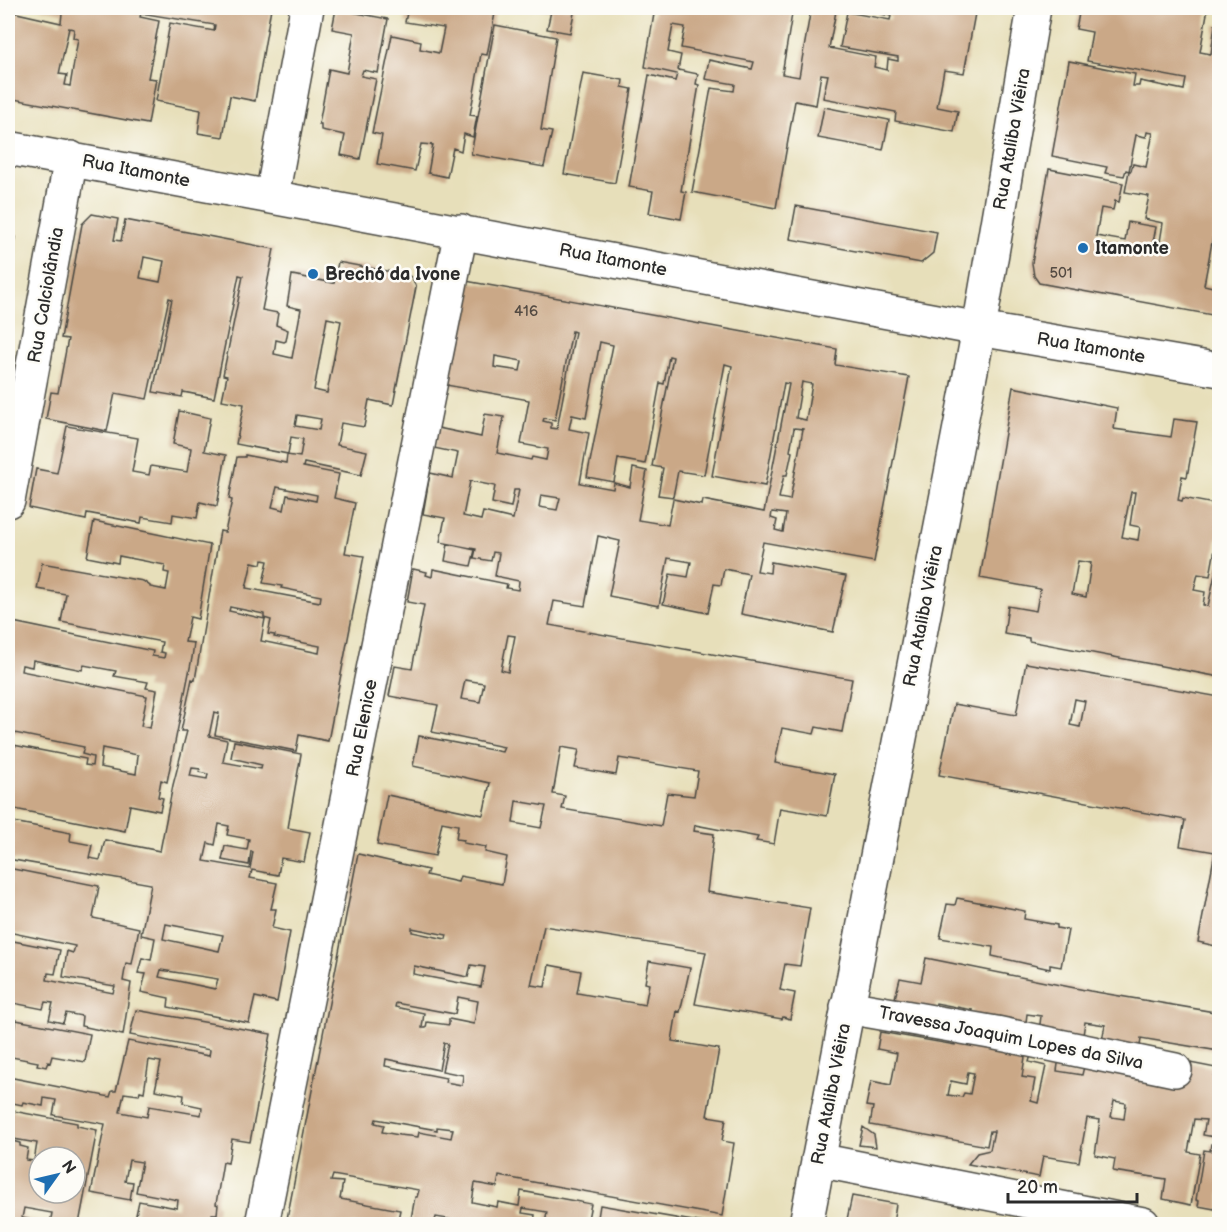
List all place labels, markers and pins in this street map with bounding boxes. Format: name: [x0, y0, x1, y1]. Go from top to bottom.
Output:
place label: Itamonte: [1095, 238, 1169, 259]
marker: Itamonte: [1076, 241, 1090, 255]
place label: Brechó da Ivone: [325, 264, 460, 285]
marker: Brechó da Ivone: [306, 267, 320, 281]

